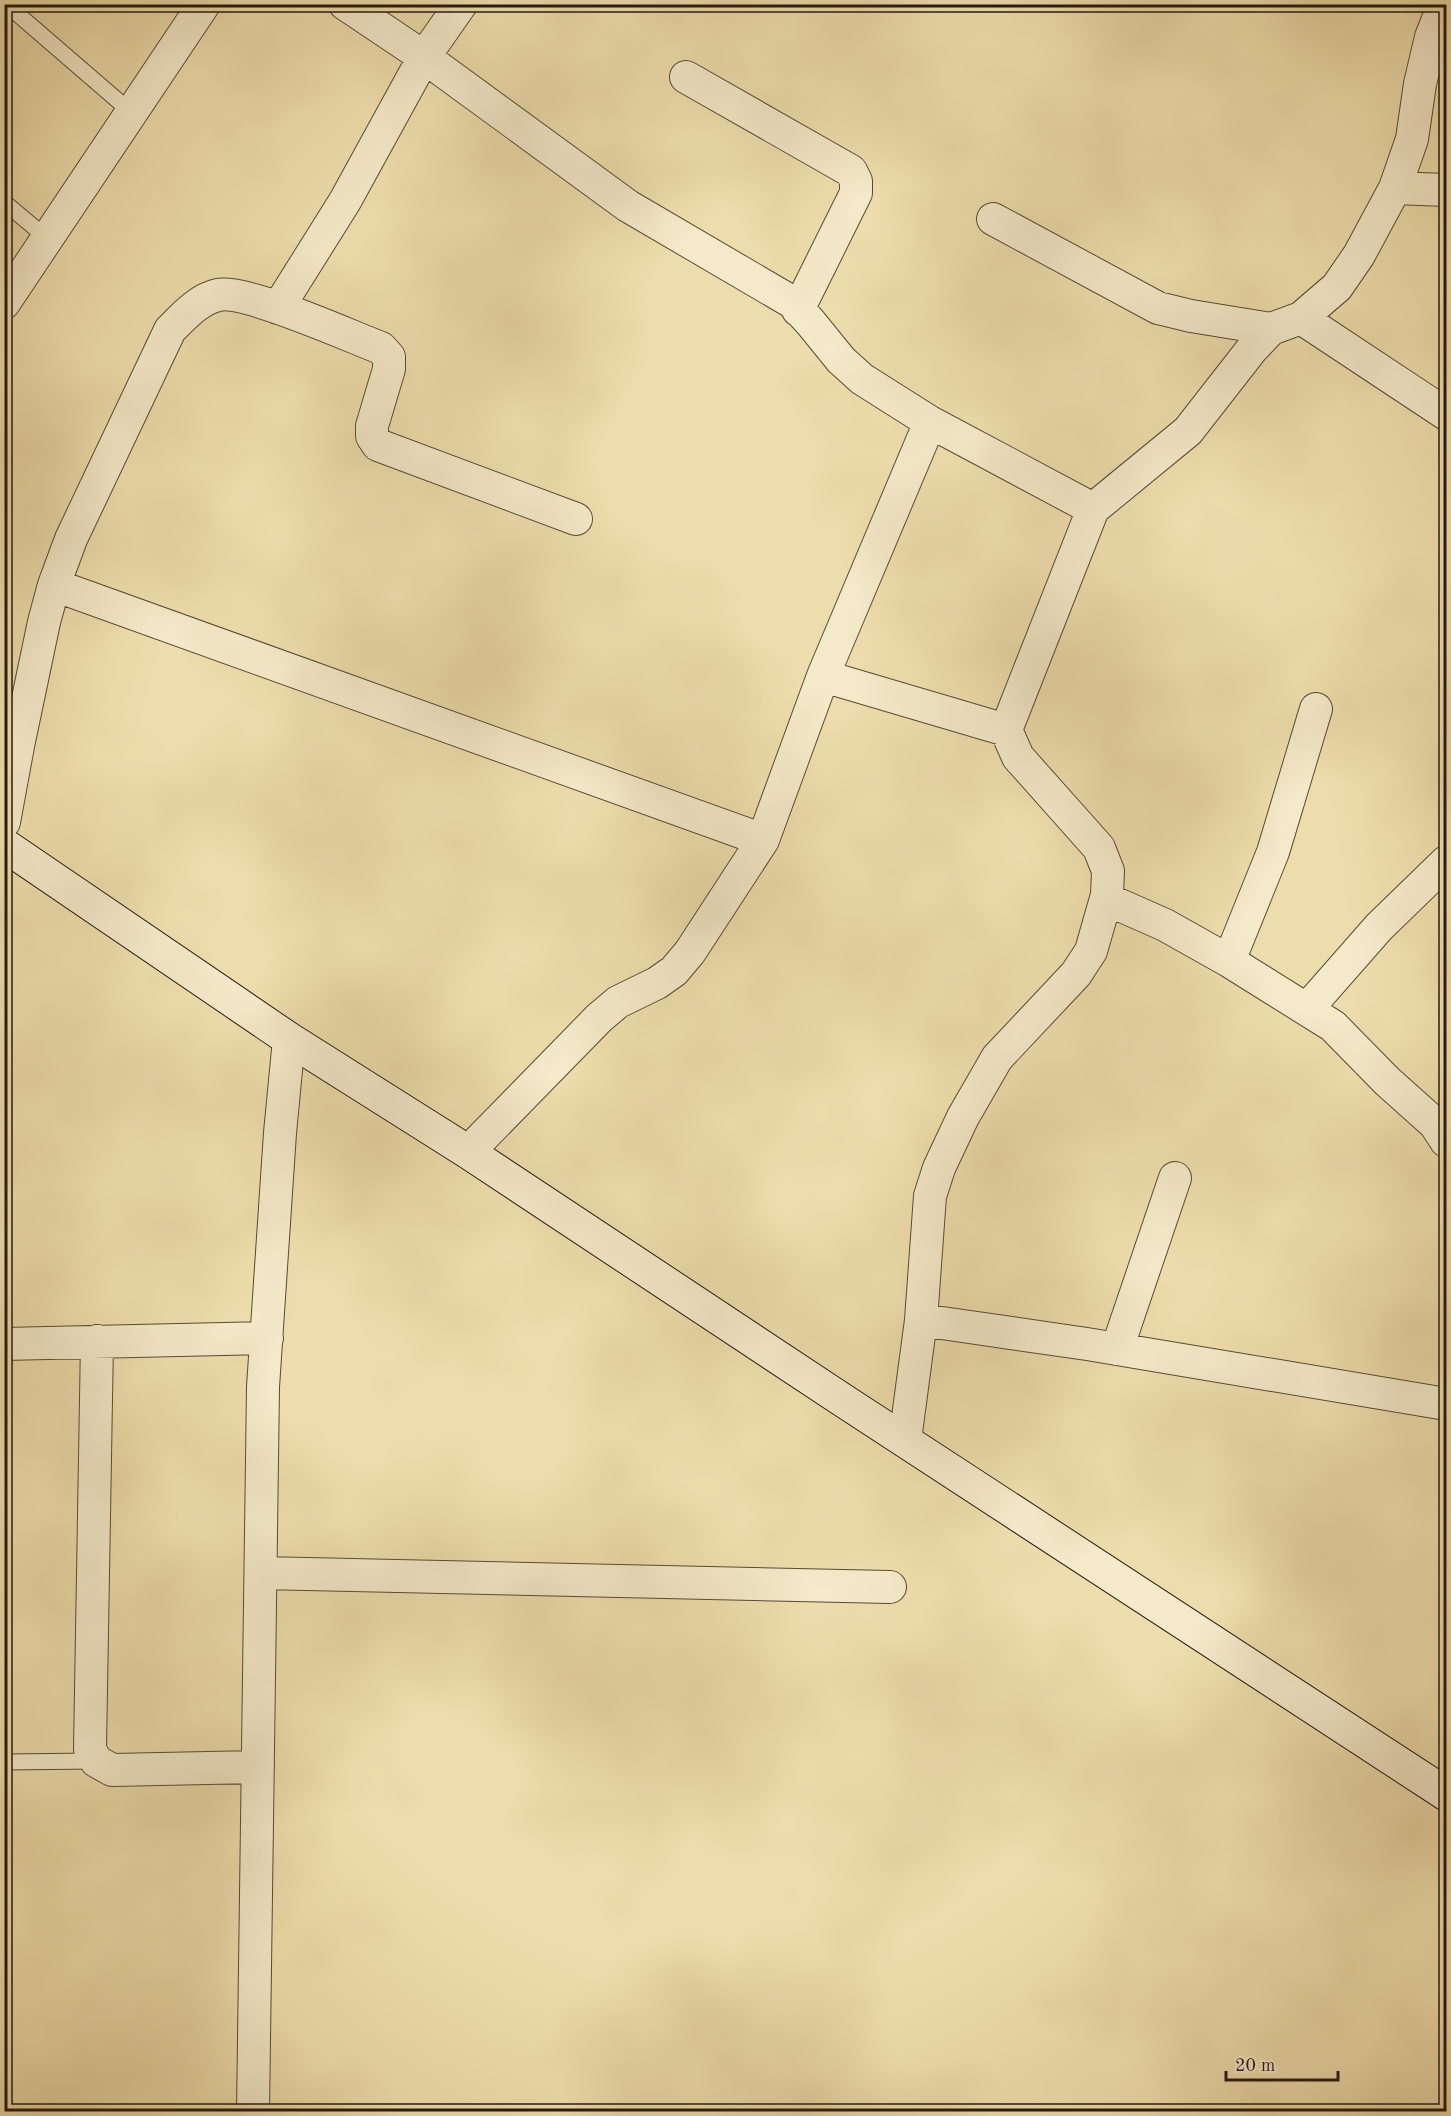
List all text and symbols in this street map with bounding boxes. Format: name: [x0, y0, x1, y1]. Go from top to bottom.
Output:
scale bar: [1226, 2044, 1338, 2082]
text: 20 m: [1235, 2057, 1275, 2075]

